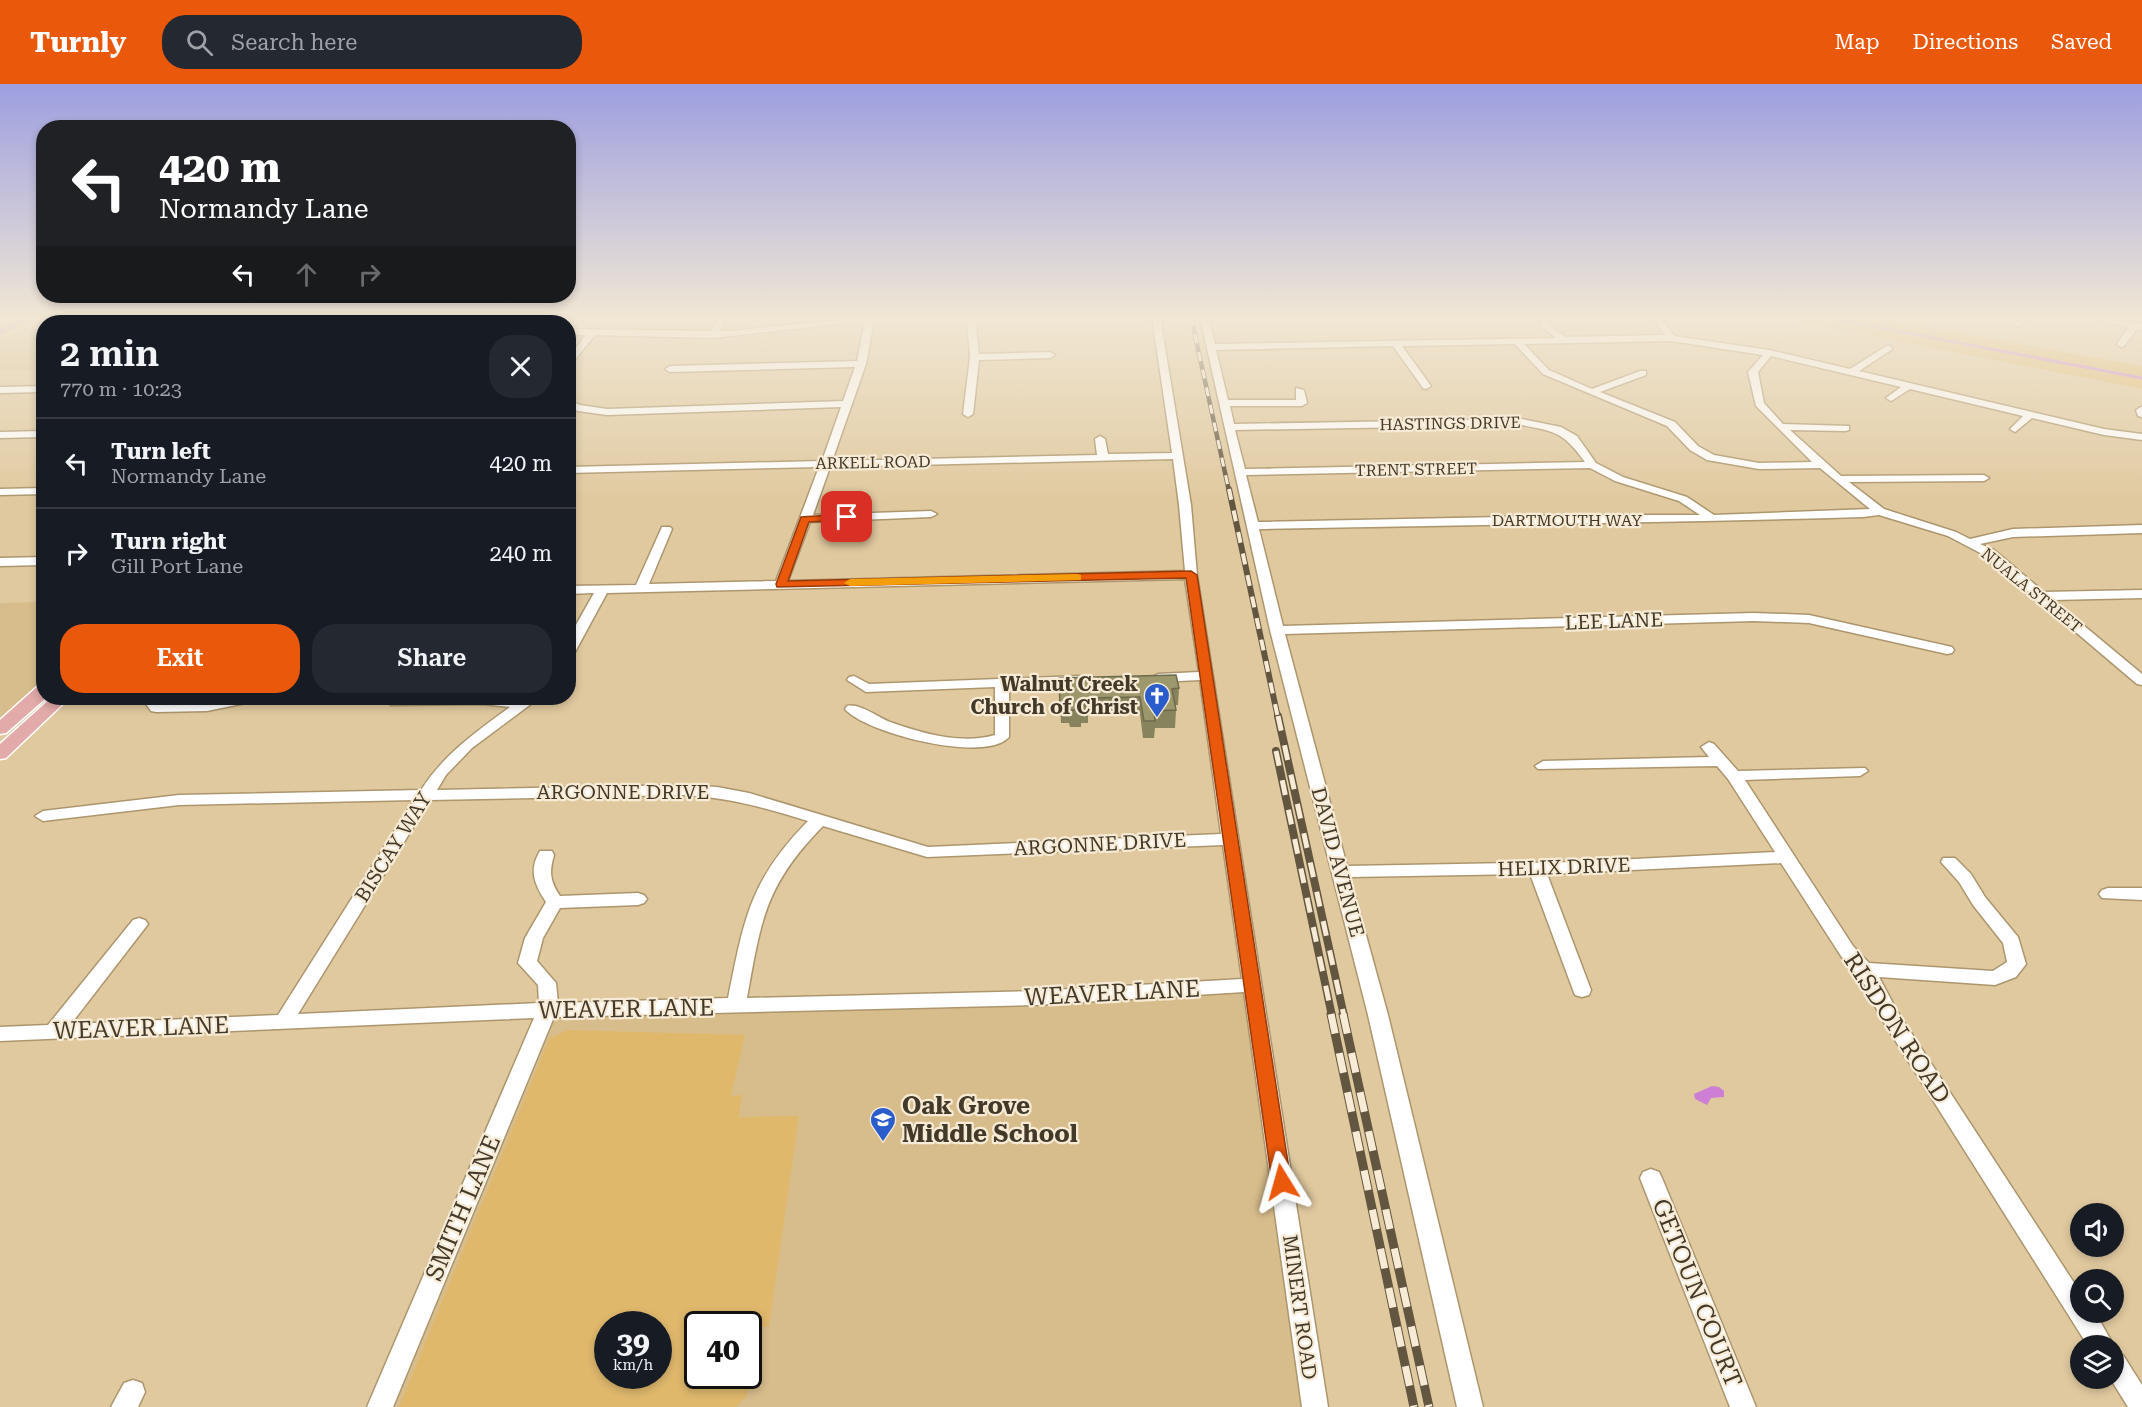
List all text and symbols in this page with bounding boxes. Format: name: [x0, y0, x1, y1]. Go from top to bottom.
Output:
search box: [162, 15, 582, 69]
text: Turnly: [30, 26, 126, 59]
icon: search: [183, 26, 216, 59]
text: Search here: [231, 30, 357, 55]
text: Map: [1835, 30, 1879, 54]
text: Directions: [1912, 30, 2018, 54]
text: Saved: [2051, 30, 2112, 54]
text: 420 m: [159, 143, 281, 192]
icon: left: [60, 144, 138, 222]
text: Normandy Lane: [159, 193, 369, 225]
icon: left: [227, 258, 260, 291]
icon: ahead: [290, 258, 323, 291]
icon: right: [353, 258, 386, 291]
text: 2 min: [60, 333, 159, 375]
button: close: [489, 335, 552, 398]
text: 770 m · 10:23: [60, 377, 182, 401]
street label: HASTINGS DRIVE: [1379, 413, 1521, 434]
text: Turn left: [111, 439, 211, 464]
icon: left: [60, 447, 93, 480]
text: 420 m: [489, 451, 552, 476]
street label: ARKELL ROAD: [815, 452, 931, 473]
street label: TRENT STREET: [1355, 459, 1478, 480]
text: Normandy Lane: [111, 464, 266, 488]
pin: [821, 491, 872, 542]
icon: arrive: [830, 500, 863, 533]
street label: DARTMOUTH WAY: [1492, 511, 1642, 530]
text: Turn right: [111, 529, 226, 554]
icon: right: [60, 537, 93, 570]
text: 240 m: [489, 541, 552, 566]
street label: NUALA STREET: [1977, 544, 2086, 637]
text: Gill Port Lane: [111, 554, 243, 578]
street label: LEE LANE: [1564, 607, 1664, 635]
button: Exit: [60, 624, 300, 693]
button: Share: [312, 624, 552, 693]
place label: Walnut Creek Church of Christ: [970, 672, 1138, 719]
church icon: Walnut Creek Church of Christ: [1142, 681, 1172, 719]
street label: ARGONNE DRIVE: [537, 780, 709, 804]
street label: DAVID AVENUE: [1306, 784, 1370, 940]
street label: BISCAY WAY: [350, 787, 437, 906]
street label: ARGONNE DRIVE: [1013, 827, 1187, 861]
street label: HELIX DRIVE: [1497, 853, 1631, 881]
street label: RISDON ROAD: [1838, 947, 1956, 1109]
street label: WEAVER LANE: [1023, 974, 1201, 1012]
street label: WEAVER LANE: [538, 993, 714, 1025]
street label: WEAVER LANE: [52, 1011, 230, 1045]
place label: Oak Grove Middle School: [902, 1092, 1078, 1148]
school or university icon: Oak Grove Middle School: [868, 1105, 898, 1143]
street label: SMITH LANE: [420, 1131, 506, 1285]
position arrow: [1250, 1150, 1314, 1214]
street label: GETOUN COURT: [1646, 1195, 1748, 1391]
map controls: [2070, 1203, 2124, 1389]
button: sound: [2070, 1203, 2124, 1257]
street label: MINERT ROAD: [1278, 1233, 1322, 1381]
button: search: [2070, 1269, 2124, 1323]
speed limit sign: 40: [684, 1311, 762, 1389]
text: 39: [616, 1325, 650, 1360]
button: layers: [2070, 1335, 2124, 1389]
text: km/h: [613, 1356, 653, 1374]

